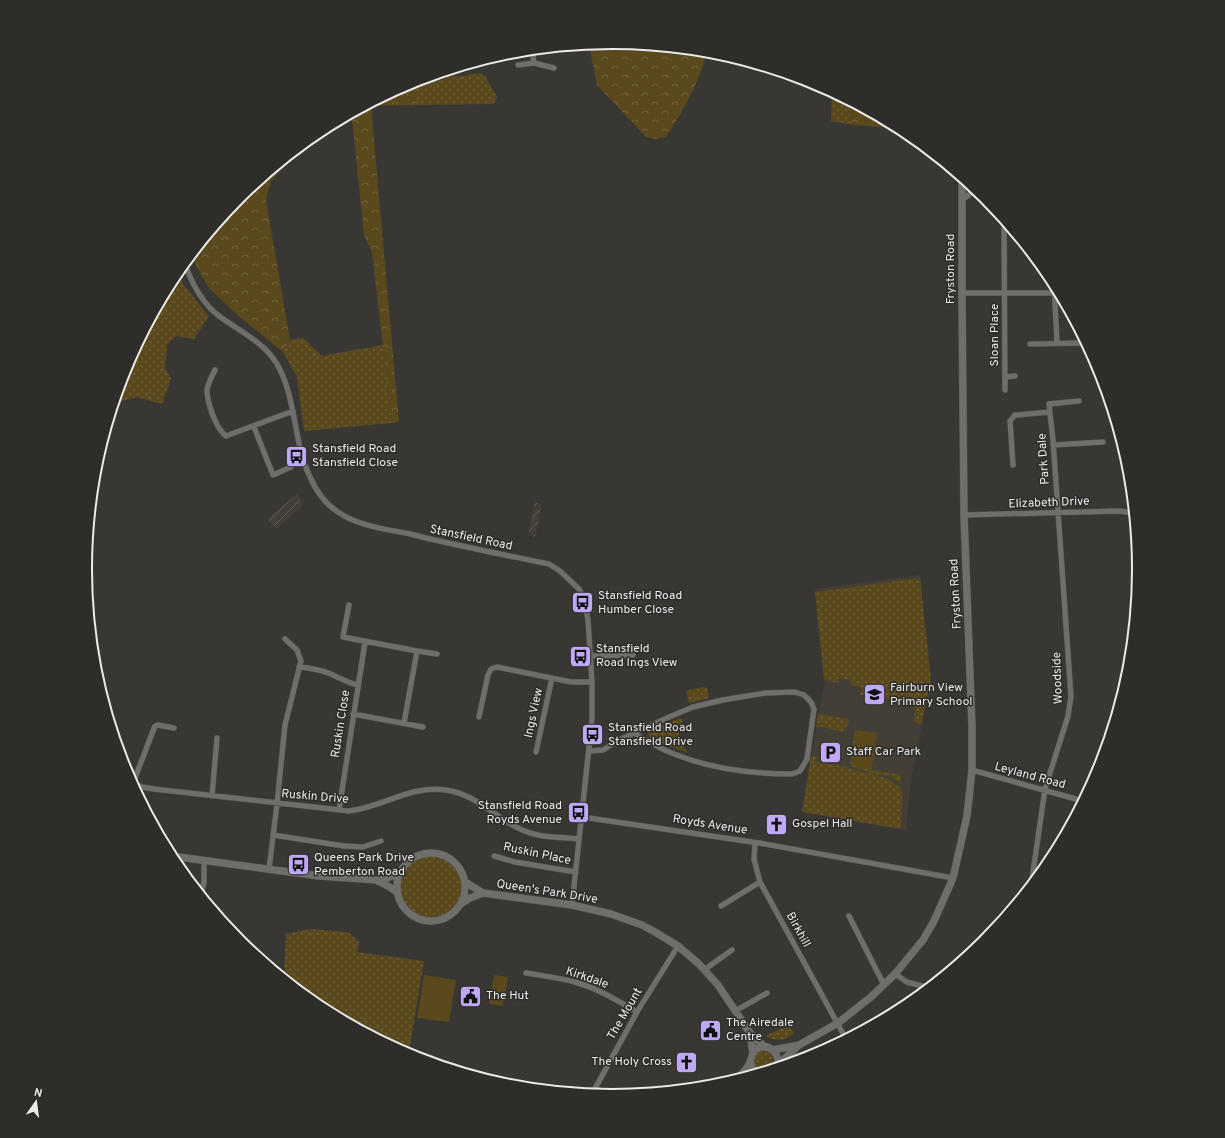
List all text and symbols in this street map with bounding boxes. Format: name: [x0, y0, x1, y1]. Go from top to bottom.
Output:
street label: Fryston Road: [943, 234, 959, 304]
street label: Sloan Place: [987, 304, 1003, 367]
street label: Park Dale: [1034, 433, 1054, 485]
place label: Stansfield Road Stansfield Close: [312, 441, 398, 471]
bus stop icon: Stansfield Road Stansfield Close: [283, 443, 309, 469]
street label: Elizabeth Drive: [1008, 494, 1090, 512]
street label: Stansfield Road: [428, 521, 514, 555]
street label: Fryston Road: [946, 558, 966, 630]
place label: Stansfield Road Humber Close: [598, 588, 682, 618]
bus stop icon: Stansfield Road Humber Close: [570, 590, 596, 616]
place label: Stansfield Road Ings View: [596, 641, 678, 671]
bus stop icon: Stansfield Road Ings View: [568, 643, 594, 669]
street label: Woodside: [1049, 652, 1067, 704]
place label: Fairburn View Primary School: [890, 680, 973, 710]
school or university icon: Fairburn View Primary School: [862, 682, 888, 708]
street label: Ings View: [521, 686, 547, 740]
street label: Ruskin Close: [328, 689, 354, 759]
place label: Stansfield Road Stansfield Drive: [608, 720, 693, 750]
bus stop icon: Stansfield Road Stansfield Drive: [580, 722, 606, 748]
parking icon: Staff Car Park: [817, 739, 843, 765]
place label: Staff Car Park: [846, 744, 921, 760]
street label: Leyland Road: [993, 759, 1067, 793]
street label: Ruskin Drive: [281, 786, 349, 808]
place label: Stansfield Road Royds Avenue: [478, 798, 562, 828]
bus stop icon: Stansfield Road Royds Avenue: [565, 800, 591, 826]
street label: Royds Avenue: [671, 811, 749, 839]
church icon: Gospel Hall: [764, 811, 790, 837]
place label: Gospel Hall: [792, 816, 853, 832]
street label: Ruskin Place: [502, 839, 572, 869]
place label: Queens Park Drive Pemberton Road: [314, 850, 414, 880]
bus stop icon: Queens Park Drive Pemberton Road: [285, 852, 311, 878]
street label: Queen's Park Drive: [495, 876, 599, 908]
street label: Birkhill: [782, 910, 814, 950]
street label: Kirkdale: [563, 963, 611, 993]
public building icon: The Hut: [458, 983, 484, 1009]
street label: The Mount: [604, 985, 646, 1043]
place label: The Hut: [486, 988, 529, 1004]
place label: The Airedale Centre: [726, 1015, 794, 1045]
public building icon: The Airedale Centre: [697, 1017, 723, 1043]
church icon: The Holy Cross: [674, 1049, 700, 1075]
place label: The Holy Cross: [591, 1054, 672, 1070]
north arrow: [16, 1082, 56, 1122]
text: N: [33, 1086, 44, 1101]

